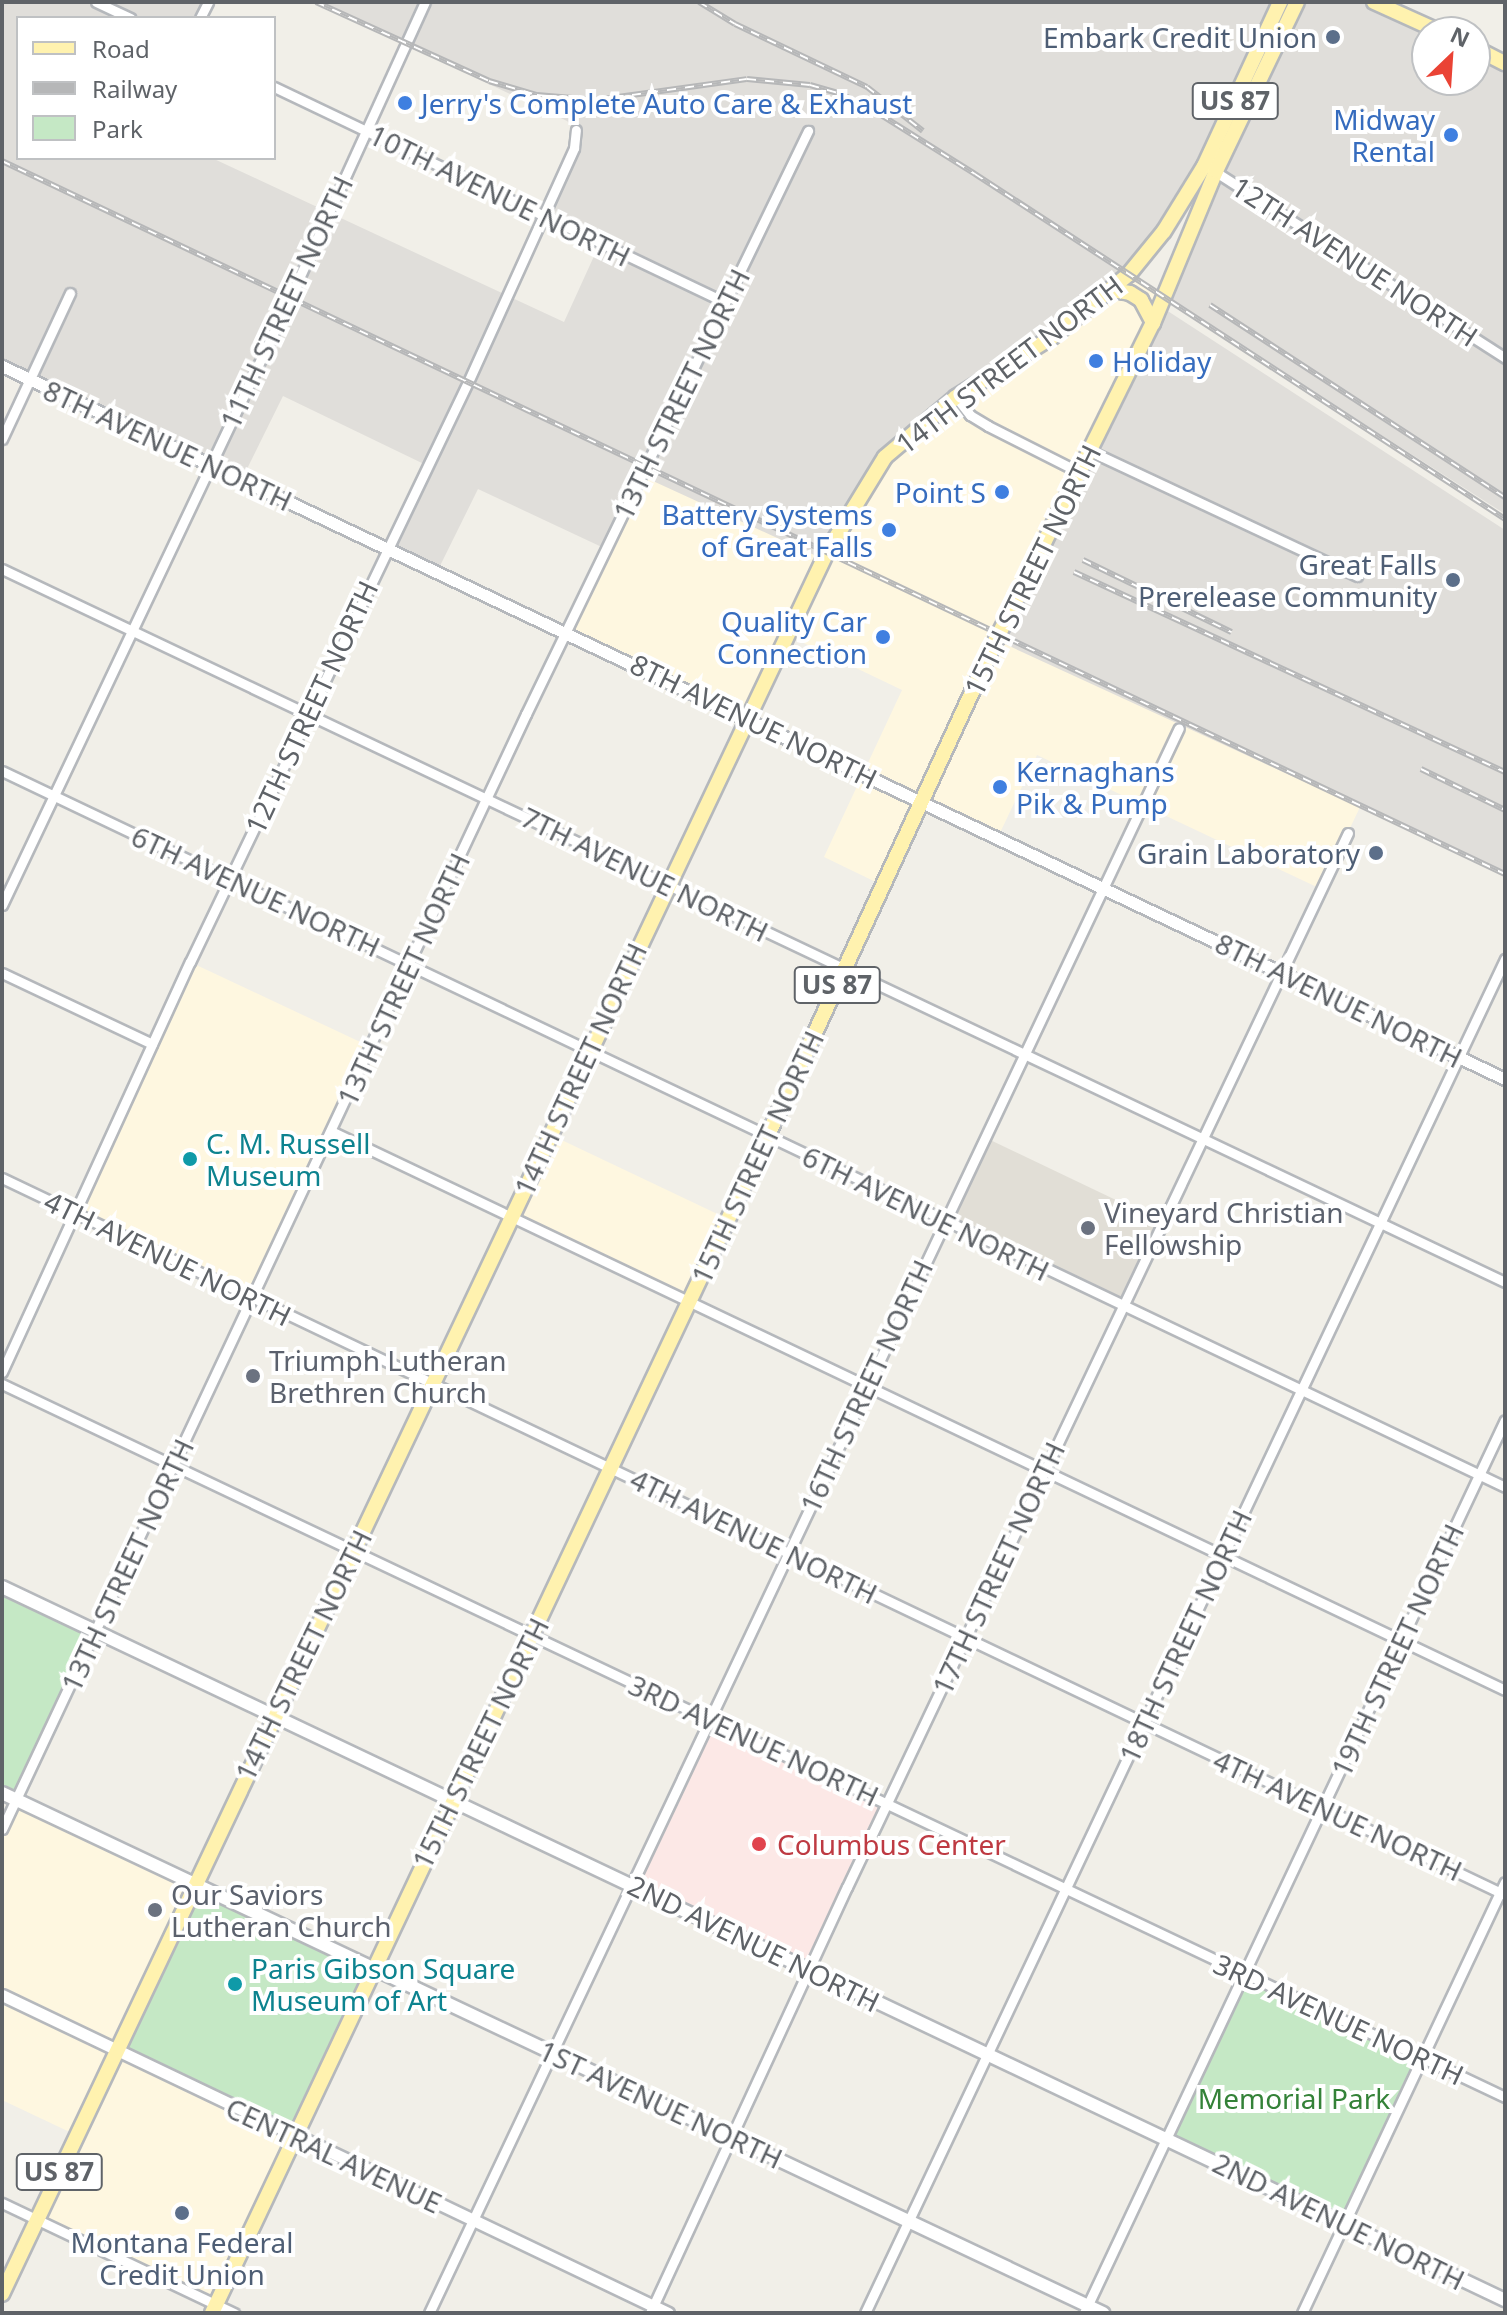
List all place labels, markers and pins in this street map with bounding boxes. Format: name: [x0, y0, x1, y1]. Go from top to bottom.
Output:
place label: Embark Credit Union: [1043, 20, 1317, 54]
marker: Embark Credit Union: [1324, 28, 1342, 46]
place label: Jerry's Complete Auto Care & Exhaust: [421, 86, 912, 120]
marker: Jerry's Complete Auto Care & Exhaust: [396, 94, 414, 112]
place label: Midway Rental: [1333, 102, 1435, 168]
marker: Midway Rental: [1442, 126, 1460, 144]
place label: Holiday: [1112, 344, 1211, 378]
marker: Holiday: [1087, 352, 1105, 370]
place label: Point S: [895, 475, 986, 509]
marker: Point S: [993, 483, 1011, 501]
place label: Battery Systems of Great Falls: [661, 497, 873, 563]
marker: Battery Systems of Great Falls: [880, 521, 898, 539]
place label: Great Falls Prerelease Community: [1138, 547, 1437, 613]
marker: Great Falls Prerelease Community: [1444, 571, 1462, 589]
place label: Quality Car Connection: [717, 604, 867, 670]
marker: Quality Car Connection: [874, 628, 892, 646]
place label: Kernaghans Pik & Pump: [1016, 754, 1175, 820]
marker: Kernaghans Pik & Pump: [991, 778, 1009, 796]
place label: Grain Laboratory: [1137, 836, 1360, 870]
marker: Grain Laboratory: [1367, 844, 1385, 862]
place label: C. M. Russell Museum: [206, 1126, 370, 1192]
marker: C. M. Russell Museum: [181, 1150, 199, 1168]
place label: Vineyard Christian Fellowship: [1104, 1195, 1344, 1261]
marker: Vineyard Christian Fellowship: [1079, 1219, 1097, 1237]
place label: Triumph Lutheran Brethren Church: [269, 1343, 506, 1409]
marker: Triumph Lutheran Brethren Church: [244, 1367, 262, 1385]
place label: Columbus Center: [777, 1827, 1006, 1861]
marker: Columbus Center: [748, 1833, 770, 1855]
place label: Our Saviors Lutheran Church: [171, 1877, 392, 1943]
marker: Our Saviors Lutheran Church: [146, 1901, 164, 1919]
place label: Paris Gibson Square Museum of Art: [251, 1951, 515, 2017]
marker: Paris Gibson Square Museum of Art: [226, 1975, 244, 1993]
marker: Montana Federal Credit Union: [173, 2204, 191, 2222]
place label: Montana Federal Credit Union: [70, 2225, 294, 2291]

